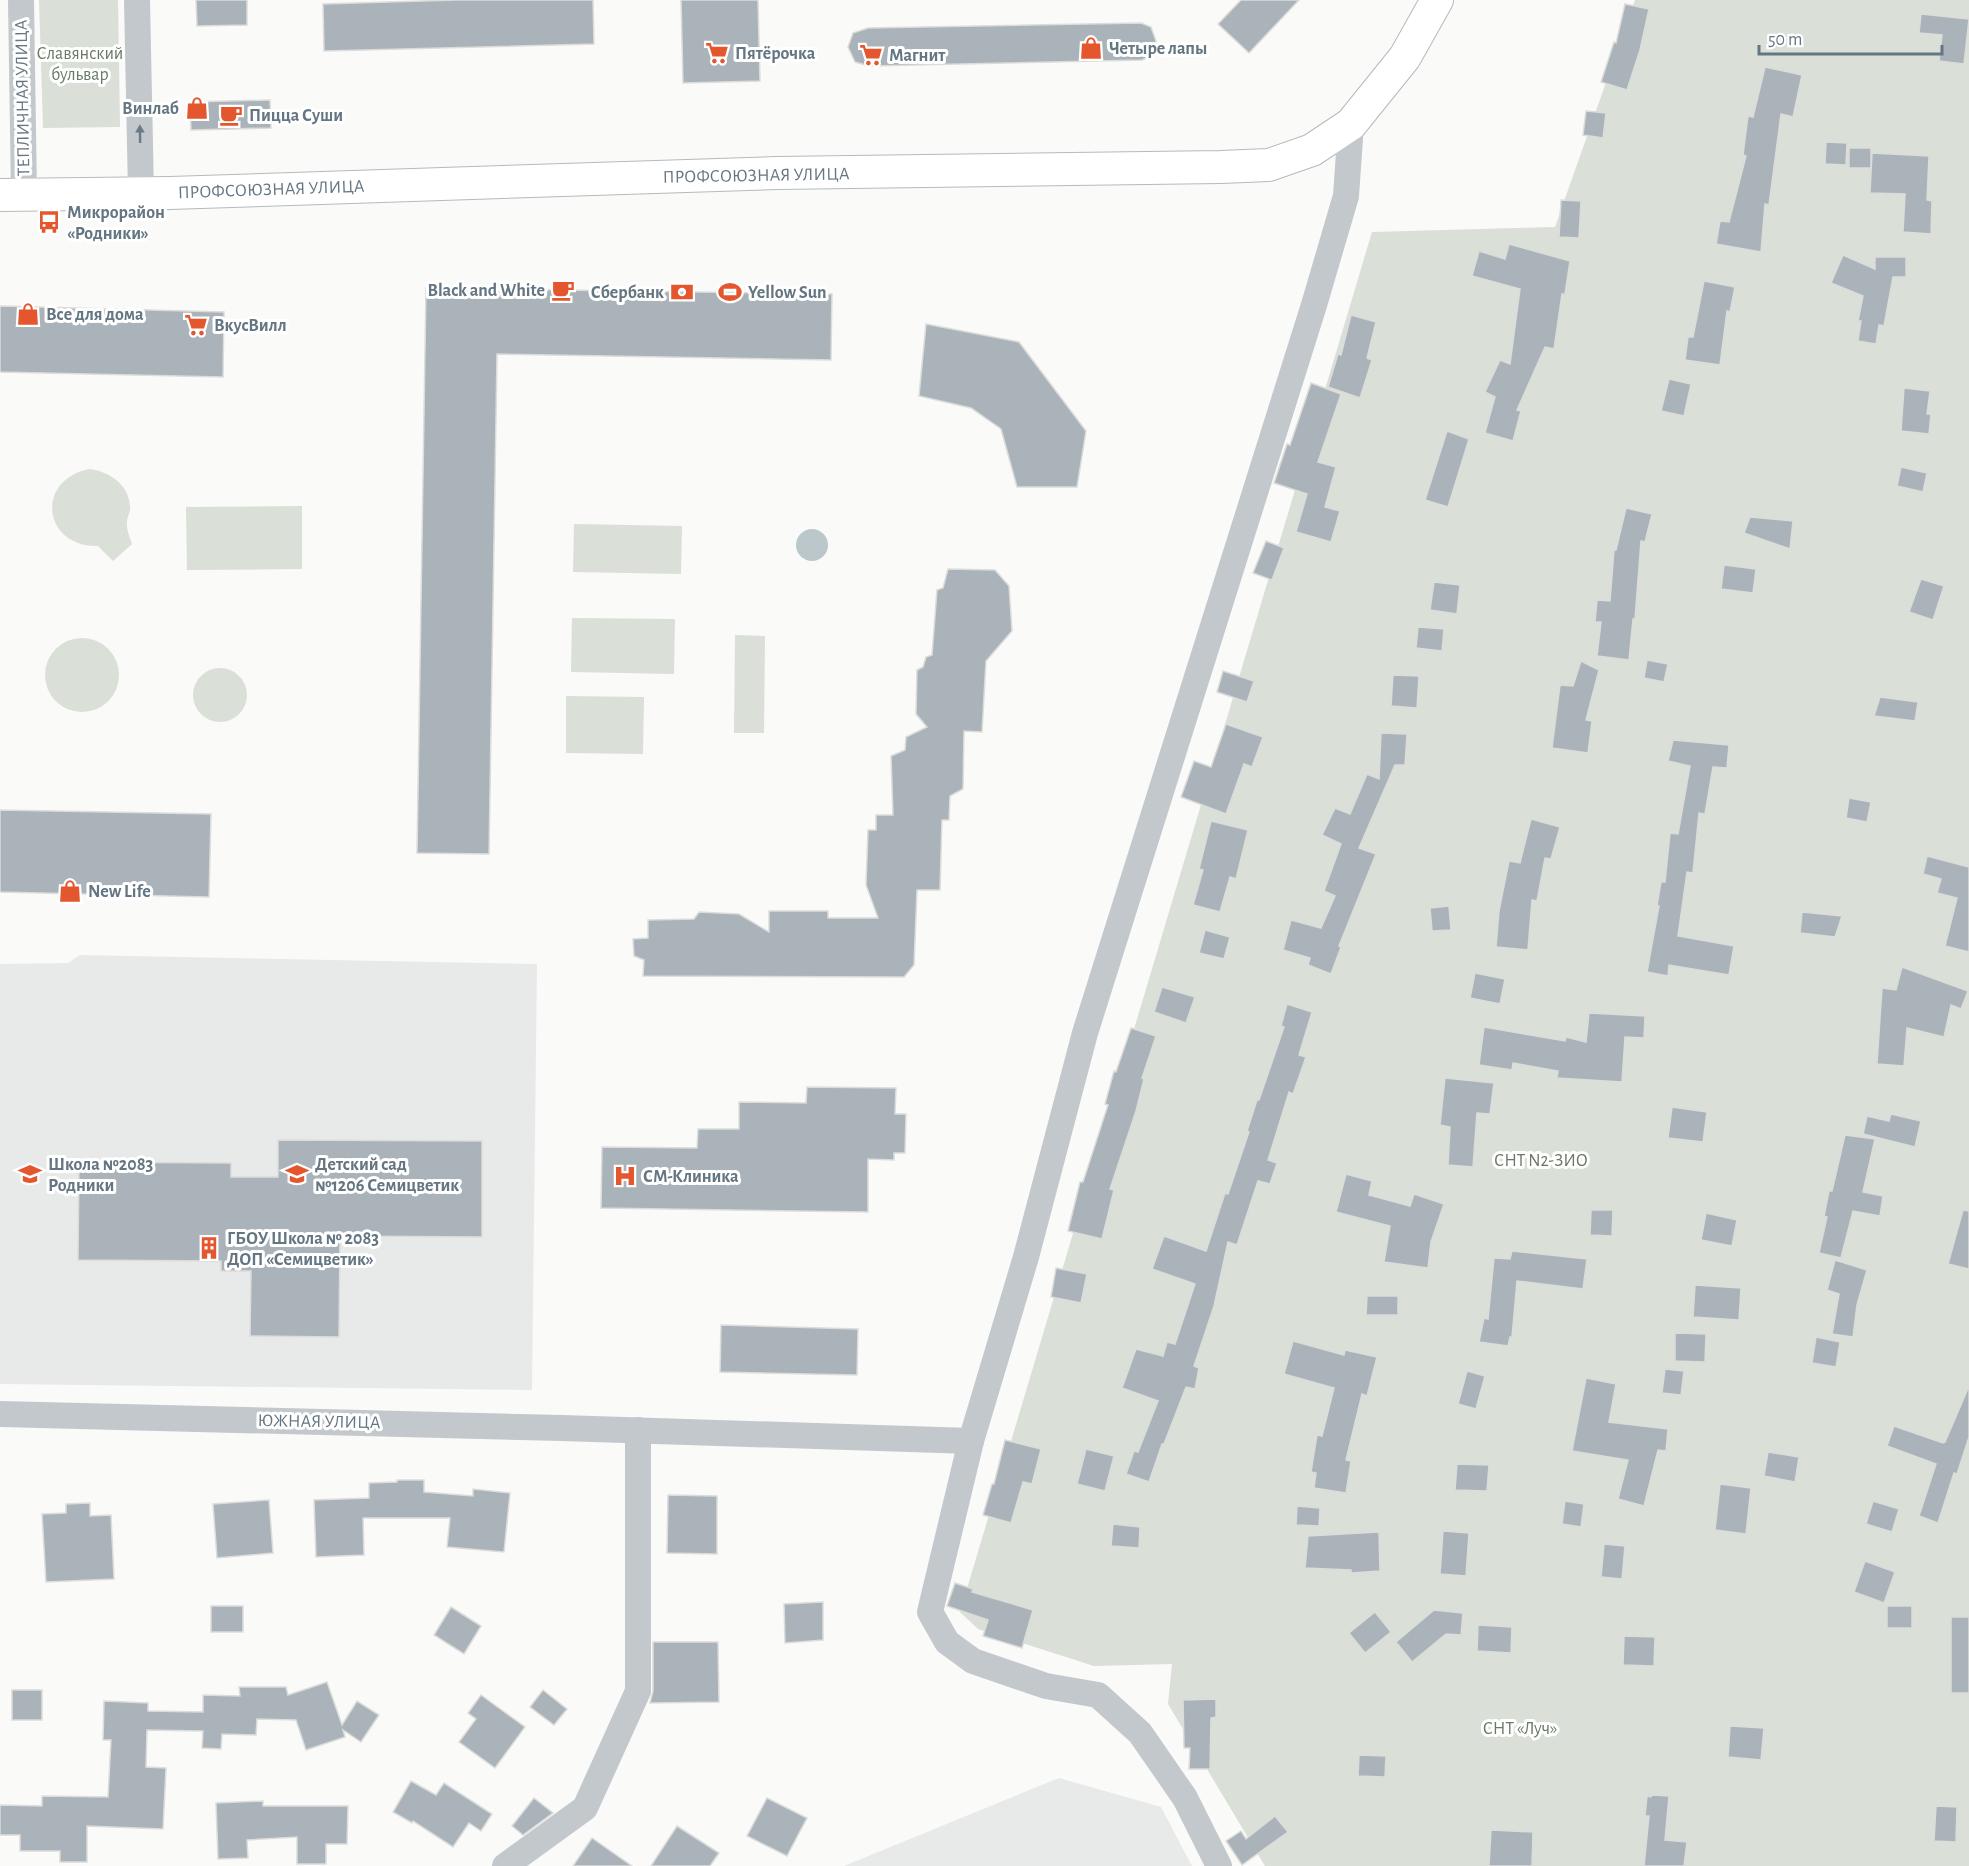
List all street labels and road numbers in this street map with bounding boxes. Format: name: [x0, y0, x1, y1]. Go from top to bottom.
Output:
street label: ТЕПЛИЧНАЯ УЛИЦА: [13, 19, 33, 176]
street label: ПРОФСОЮЗНАЯ УЛИЦА: [662, 165, 850, 187]
street label: ПРОФСОЮЗНАЯ УЛИЦА: [177, 178, 365, 202]
street label: ЮЖНАЯ УЛИЦА: [257, 1412, 381, 1432]

